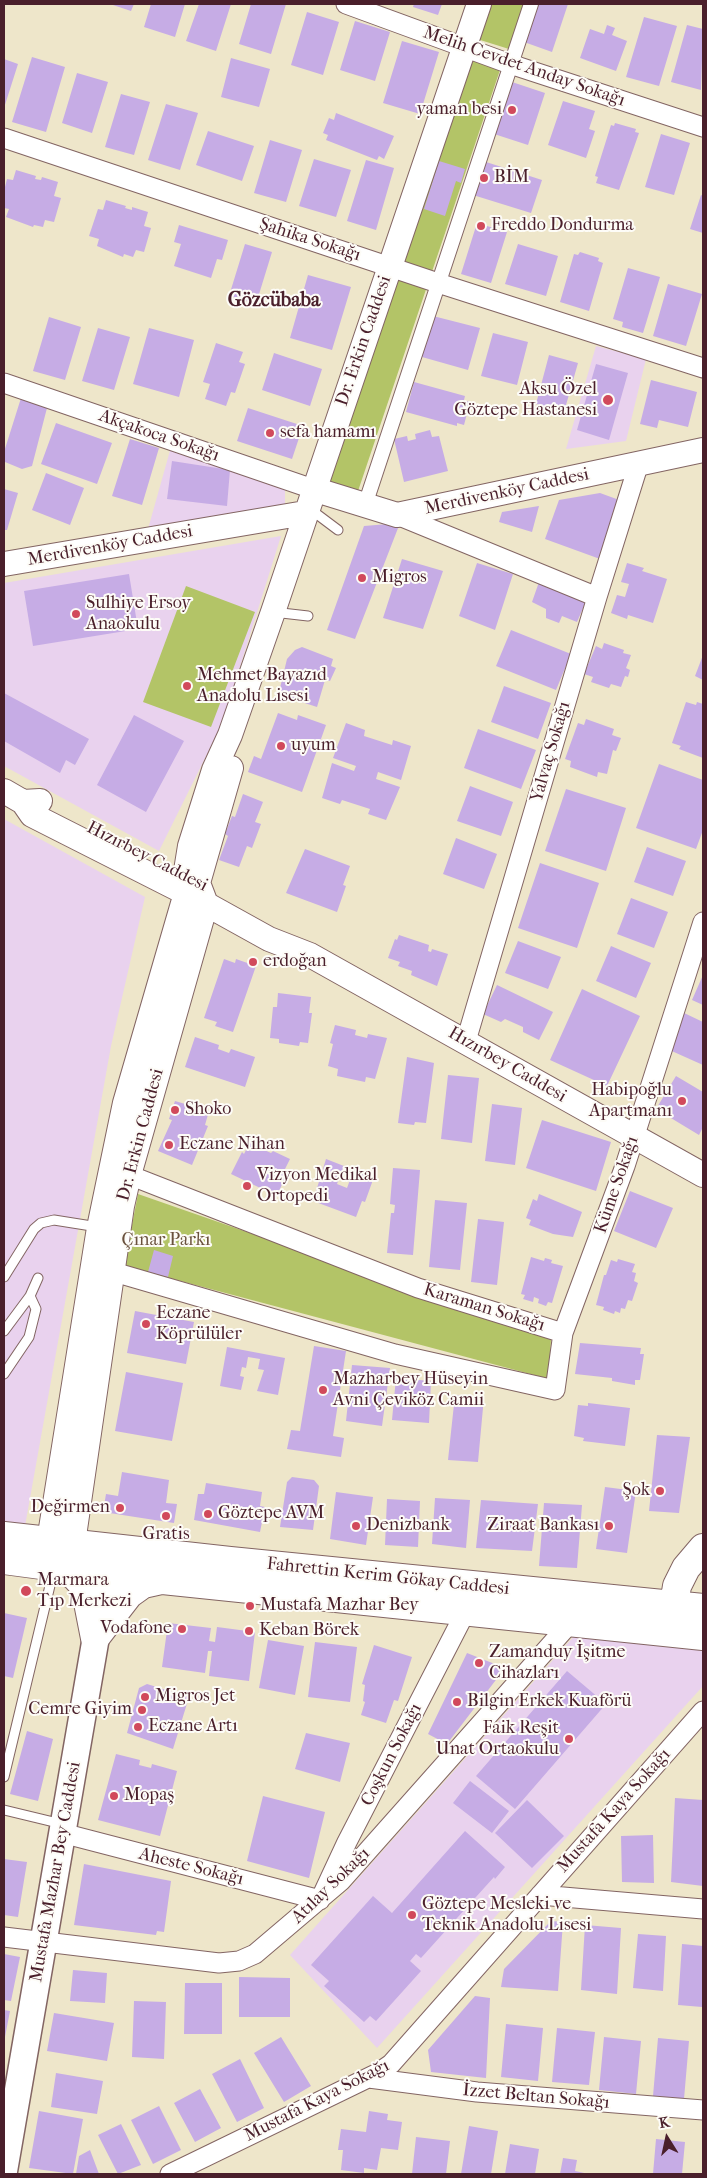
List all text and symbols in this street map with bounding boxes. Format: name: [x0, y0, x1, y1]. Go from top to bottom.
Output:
street label: Melih Cevdet Anday Sokağı: [420, 22, 628, 112]
place label: yaman besi: [416, 99, 502, 121]
marker: yaman besi: [506, 104, 518, 116]
place label: BİM: [494, 167, 529, 189]
marker: BİM: [478, 172, 490, 184]
street label: Şahika Sokağı: [257, 213, 363, 267]
place label: Freddo Dondurma: [491, 215, 634, 237]
marker: Freddo Dondurma: [475, 220, 487, 232]
street label: Dr. Erkin Caddesi: [332, 273, 396, 409]
district label: Gözcübaba: [228, 289, 320, 313]
place label: Aksu Özel Göztepe Hastanesi: [454, 379, 597, 422]
marker: Aksu Özel Göztepe Hastanesi: [601, 393, 615, 407]
street label: Akçakoca Sokağı: [96, 405, 222, 467]
place label: sefa hamamı: [280, 422, 376, 444]
marker: sefa hamamı: [264, 427, 276, 439]
street label: Merdivenköy Caddesi: [423, 464, 591, 520]
street label: Merdivenköy Caddesi: [26, 521, 194, 571]
place label: Migros: [372, 567, 427, 589]
marker: Migros: [356, 572, 368, 584]
place label: Sulhiye Ersoy Anaokulu: [86, 593, 191, 636]
marker: Sulhiye Ersoy Anaokulu: [70, 608, 82, 620]
place label: Mehmet Bayazıd Anadolu Lisesi: [197, 665, 327, 708]
marker: Mehmet Bayazıd Anadolu Lisesi: [181, 680, 193, 692]
street label: Yalvaç Sokağı: [526, 699, 576, 805]
place label: uyum: [291, 735, 336, 757]
marker: uyum: [275, 740, 287, 752]
street label: Hızırbey Caddesi: [83, 817, 211, 897]
place label: erdoğan: [263, 951, 327, 973]
marker: erdoğan: [247, 956, 259, 968]
street label: Hızırbey Caddesi: [444, 1022, 570, 1108]
street label: Dr. Erkin Caddesi: [113, 1066, 169, 1204]
place label: Habipoğlu Apartmanı: [589, 1080, 672, 1122]
marker: Habipoğlu Apartmanı: [676, 1095, 688, 1107]
place label: Shoko: [185, 1099, 231, 1121]
marker: Shoko: [169, 1104, 181, 1116]
place label: Eczane Nihan: [179, 1134, 285, 1156]
street label: Küme Sokağı: [590, 1134, 644, 1236]
marker: Eczane Nihan: [163, 1139, 175, 1151]
place label: Vizyon Medikal Ortopedi: [257, 1165, 377, 1208]
marker: Vizyon Medikal Ortopedi: [241, 1180, 253, 1192]
park label: Çınar Parkı: [122, 1230, 210, 1252]
street label: Karaman Sokağı: [421, 1279, 547, 1337]
place label: Eczane Köprülüler: [156, 1303, 242, 1346]
marker: Eczane Köprülüler: [140, 1318, 152, 1330]
place label: Mazharbey Hüseyin Avni Çeviköz Camii: [333, 1369, 488, 1412]
marker: Mazharbey Hüseyin Avni Çeviköz Camii: [317, 1384, 329, 1396]
place label: Şok: [622, 1480, 650, 1502]
marker: Şok: [654, 1485, 666, 1497]
place label: Değirmen: [31, 1497, 110, 1519]
marker: Değirmen: [114, 1502, 126, 1514]
place label: Göztepe AVM: [218, 1503, 324, 1525]
marker: Göztepe AVM: [202, 1508, 214, 1520]
marker: Gratis: [160, 1510, 172, 1522]
place label: Denizbank: [366, 1515, 450, 1537]
place label: Ziraat Bankası: [487, 1515, 599, 1537]
marker: Denizbank: [350, 1520, 362, 1532]
marker: Ziraat Bankası: [603, 1520, 615, 1532]
place label: Gratis: [142, 1524, 190, 1546]
street label: Fahrettin Kerim Gökay Caddesi: [266, 1554, 510, 1600]
place label: Marmara Tıp Merkezi: [37, 1570, 132, 1612]
marker: Marmara Tıp Merkezi: [19, 1584, 33, 1598]
place label: Mustafa Mazhar Bey: [260, 1595, 419, 1617]
marker: Mustafa Mazhar Bey: [244, 1600, 256, 1612]
place label: Vodafone: [100, 1618, 172, 1640]
place label: Keban Börek: [259, 1620, 359, 1642]
marker: Vodafone: [176, 1623, 188, 1635]
marker: Keban Börek: [243, 1625, 255, 1637]
place label: Zamanduy İşitme Cihazları: [489, 1642, 625, 1685]
marker: Zamanduy İşitme Cihazları: [473, 1657, 485, 1669]
place label: Migros Jet: [155, 1686, 235, 1708]
marker: Migros Jet: [139, 1691, 151, 1703]
place label: Bilgin Erkek Kuaförü: [467, 1691, 631, 1713]
marker: Bilgin Erkek Kuaförü: [451, 1696, 463, 1708]
place label: Cemre Giyim: [28, 1699, 132, 1721]
street label: Coşkun Sokağı: [357, 1700, 427, 1810]
marker: Cemre Giyim: [136, 1704, 148, 1716]
place label: Eczane Artı: [148, 1716, 237, 1738]
place label: Faik Reşit Unat Ortaokulu: [436, 1718, 559, 1760]
marker: Eczane Artı: [132, 1721, 144, 1733]
marker: Faik Reşit Unat Ortaokulu: [563, 1733, 575, 1745]
street label: Mustafa Kaya Sokağı: [553, 1744, 675, 1878]
street label: Mustafa Mazhar Bey Caddesi: [26, 1760, 86, 1984]
place label: Mopaş: [124, 1785, 174, 1807]
marker: Mopaş: [108, 1790, 120, 1802]
street label: Atılay Sokağı: [287, 1843, 375, 1929]
street label: Aheste Sokağı: [136, 1844, 246, 1890]
place label: Göztepe Mesleki ve Teknik Anadolu Lisesi: [422, 1894, 591, 1936]
marker: Göztepe Mesleki ve Teknik Anadolu Lisesi: [406, 1909, 418, 1921]
street label: Mustafa Kaya Sokağı: [241, 2055, 393, 2147]
street label: İzzet Beltan Sokağı: [462, 2080, 610, 2114]
north arrow: [642, 2113, 692, 2163]
text: K: [658, 2113, 671, 2132]

